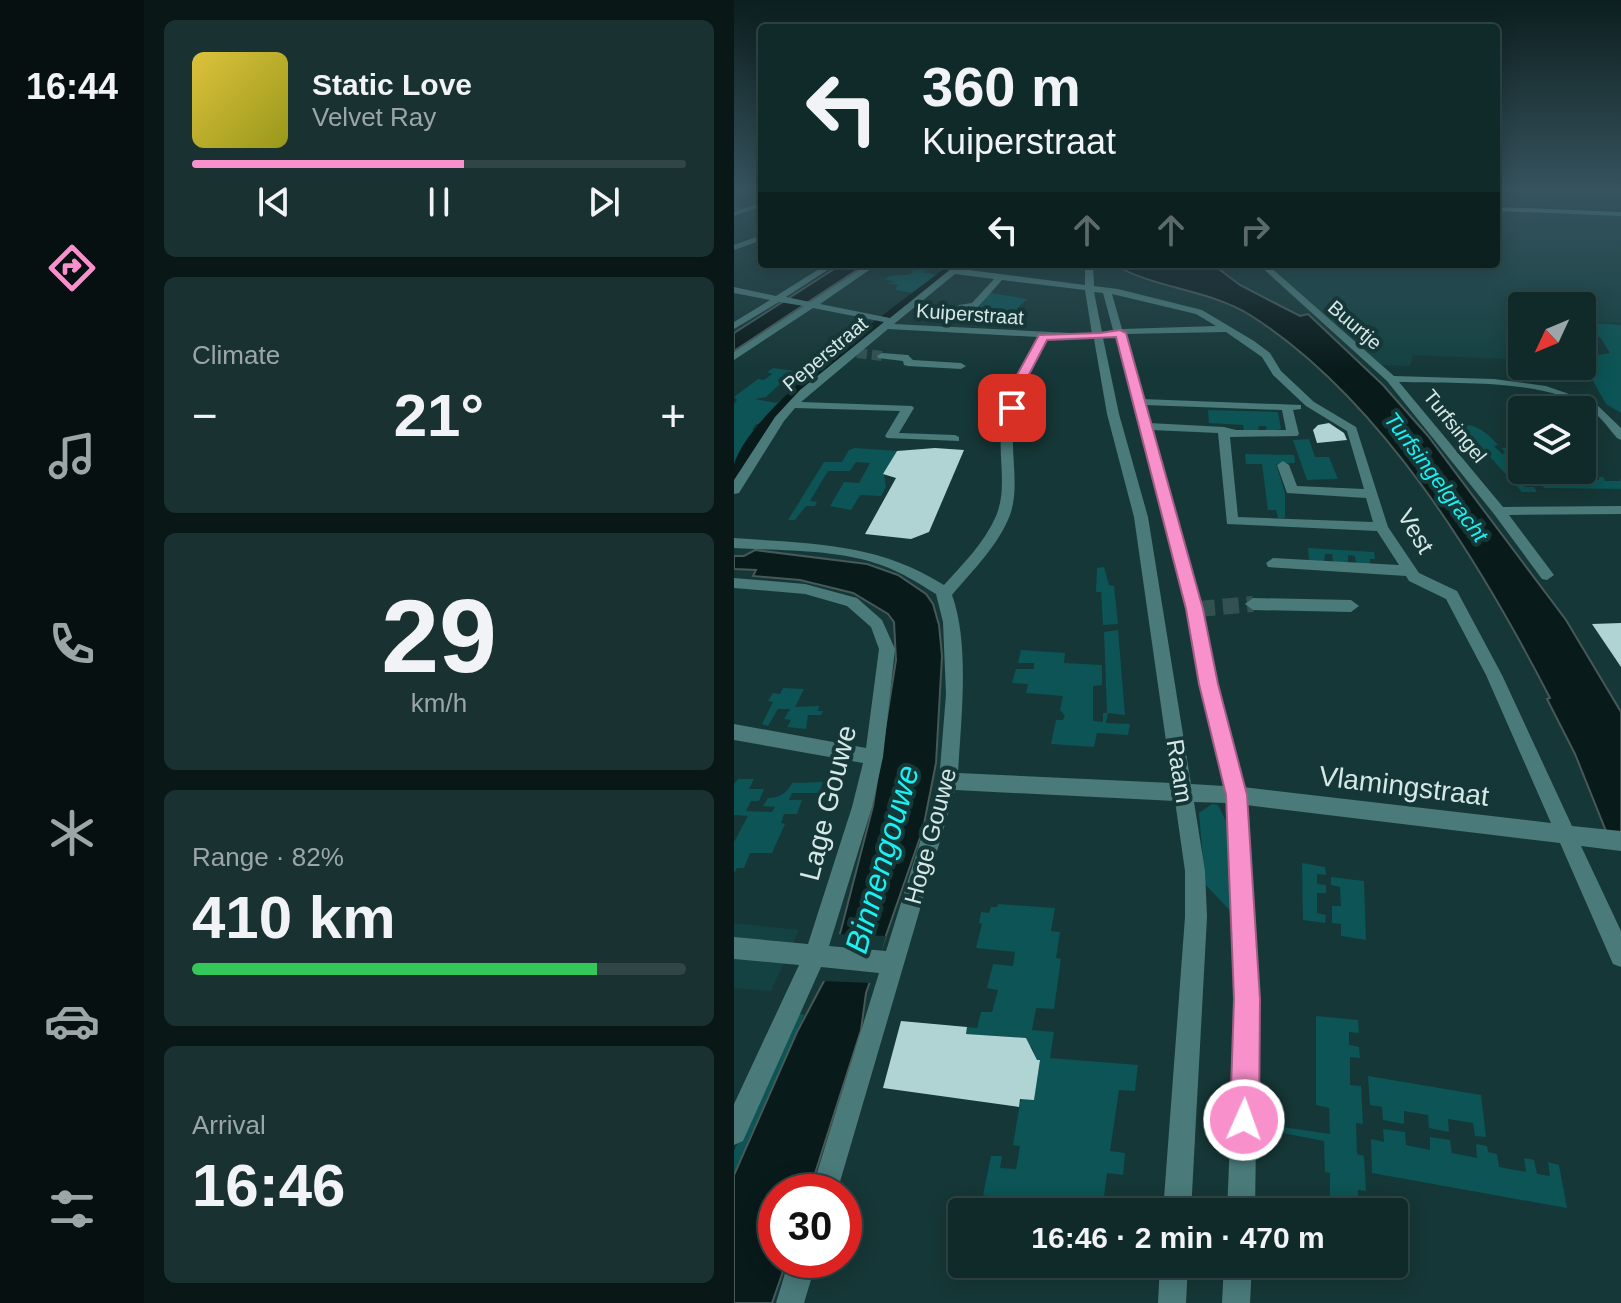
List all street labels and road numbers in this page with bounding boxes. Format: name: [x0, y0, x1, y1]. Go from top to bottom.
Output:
street label: Buurtje: [1324, 296, 1386, 354]
street label: Kuiperstraat: [915, 299, 1025, 329]
street label: Peperstraat: [778, 312, 872, 396]
street label: Turfsingel: [1419, 385, 1491, 467]
street label: Vest: [1392, 504, 1440, 558]
street label: Lage Gouwe: [794, 722, 862, 884]
street label: Raam: [1162, 737, 1198, 805]
street label: Vlamingstraat: [1317, 760, 1491, 812]
street label: Hoge Gouwe: [899, 765, 961, 907]

